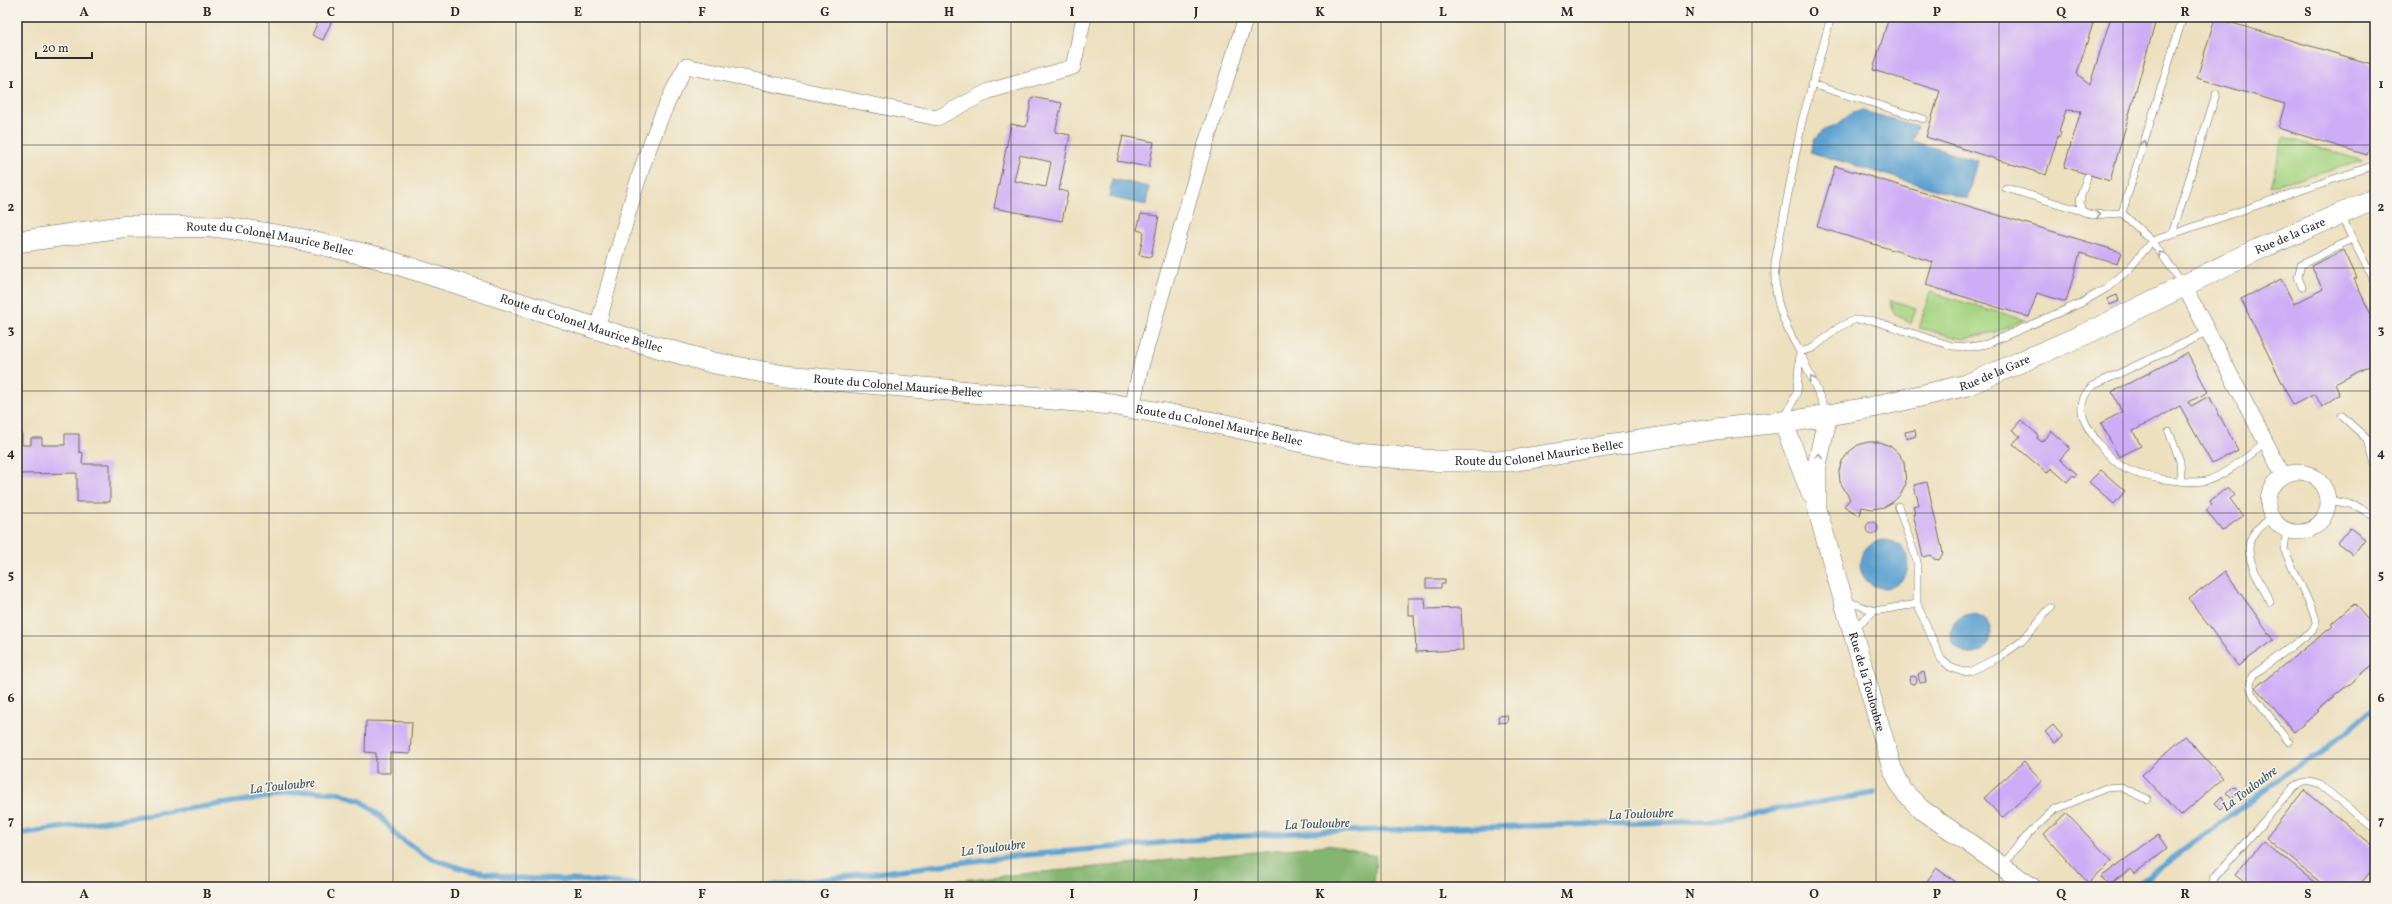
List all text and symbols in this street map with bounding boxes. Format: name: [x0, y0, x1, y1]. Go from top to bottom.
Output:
text: A: [79, 4, 89, 22]
text: B: [203, 4, 212, 22]
text: C: [327, 4, 335, 22]
text: D: [450, 4, 460, 22]
text: E: [574, 4, 582, 22]
text: F: [698, 4, 706, 22]
text: G: [820, 4, 830, 22]
text: H: [944, 4, 954, 22]
text: I: [1070, 4, 1075, 22]
text: J: [1193, 4, 1199, 22]
text: K: [1315, 4, 1325, 22]
text: L: [1439, 4, 1447, 22]
text: M: [1561, 4, 1574, 22]
text: N: [1685, 4, 1695, 22]
text: O: [1809, 4, 1819, 22]
text: P: [1933, 4, 1941, 22]
text: Q: [2056, 4, 2067, 22]
text: R: [2180, 4, 2190, 22]
text: S: [2304, 4, 2312, 22]
scale bar: [36, 34, 92, 60]
text: 20 m: [42, 41, 69, 57]
text: 1: [8, 76, 14, 94]
text: 1: [2378, 76, 2384, 94]
one-way arrow: [2139, 140, 2148, 147]
text: 2: [8, 199, 15, 217]
text: 2: [2378, 199, 2385, 217]
one-way arrow: [2095, 210, 2101, 219]
street label: Rue de la Gare: [2253, 214, 2329, 259]
street label: Route du Colonel Maurice Bellec: [186, 220, 355, 260]
one-way arrow: [2159, 252, 2166, 259]
street label: Route du Colonel Maurice Bellec: [498, 291, 664, 357]
text: 3: [8, 322, 15, 340]
text: 3: [2378, 322, 2385, 340]
street label: Rue de la Gare: [1958, 352, 2033, 396]
street label: Route du Colonel Maurice Bellec: [813, 371, 983, 402]
one-way arrow: [1809, 376, 1817, 384]
street label: Route du Colonel Maurice Bellec: [1134, 402, 1304, 451]
street label: Route du Colonel Maurice Bellec: [1455, 437, 1625, 470]
text: 4: [7, 445, 15, 463]
text: 4: [2377, 445, 2385, 463]
one-way arrow: [1814, 453, 1822, 459]
text: 5: [8, 567, 14, 585]
text: 5: [2378, 567, 2384, 585]
street label: Rue de la Touloubre: [1844, 630, 1888, 734]
text: 6: [7, 690, 15, 708]
text: 6: [2377, 690, 2385, 708]
water label: La Touloubre: [2219, 763, 2282, 816]
water label: La Touloubre: [249, 775, 316, 799]
water label: La Touloubre: [1608, 805, 1674, 825]
text: 7: [8, 813, 14, 831]
text: 7: [2378, 813, 2384, 831]
water label: La Touloubre: [1284, 815, 1350, 835]
water label: La Touloubre: [960, 836, 1027, 862]
text: A: [79, 886, 89, 904]
text: B: [203, 886, 212, 904]
text: C: [327, 886, 335, 904]
text: D: [450, 886, 460, 904]
text: E: [574, 886, 582, 904]
text: F: [698, 886, 706, 904]
text: G: [820, 886, 830, 904]
text: H: [944, 886, 954, 904]
text: I: [1070, 886, 1075, 904]
text: J: [1193, 886, 1199, 904]
text: K: [1315, 886, 1325, 904]
text: L: [1439, 886, 1447, 904]
text: M: [1561, 886, 1574, 904]
text: N: [1685, 886, 1695, 904]
text: O: [1809, 886, 1819, 904]
text: P: [1933, 886, 1941, 904]
text: Q: [2056, 886, 2067, 904]
text: R: [2180, 886, 2190, 904]
text: S: [2304, 886, 2312, 904]

